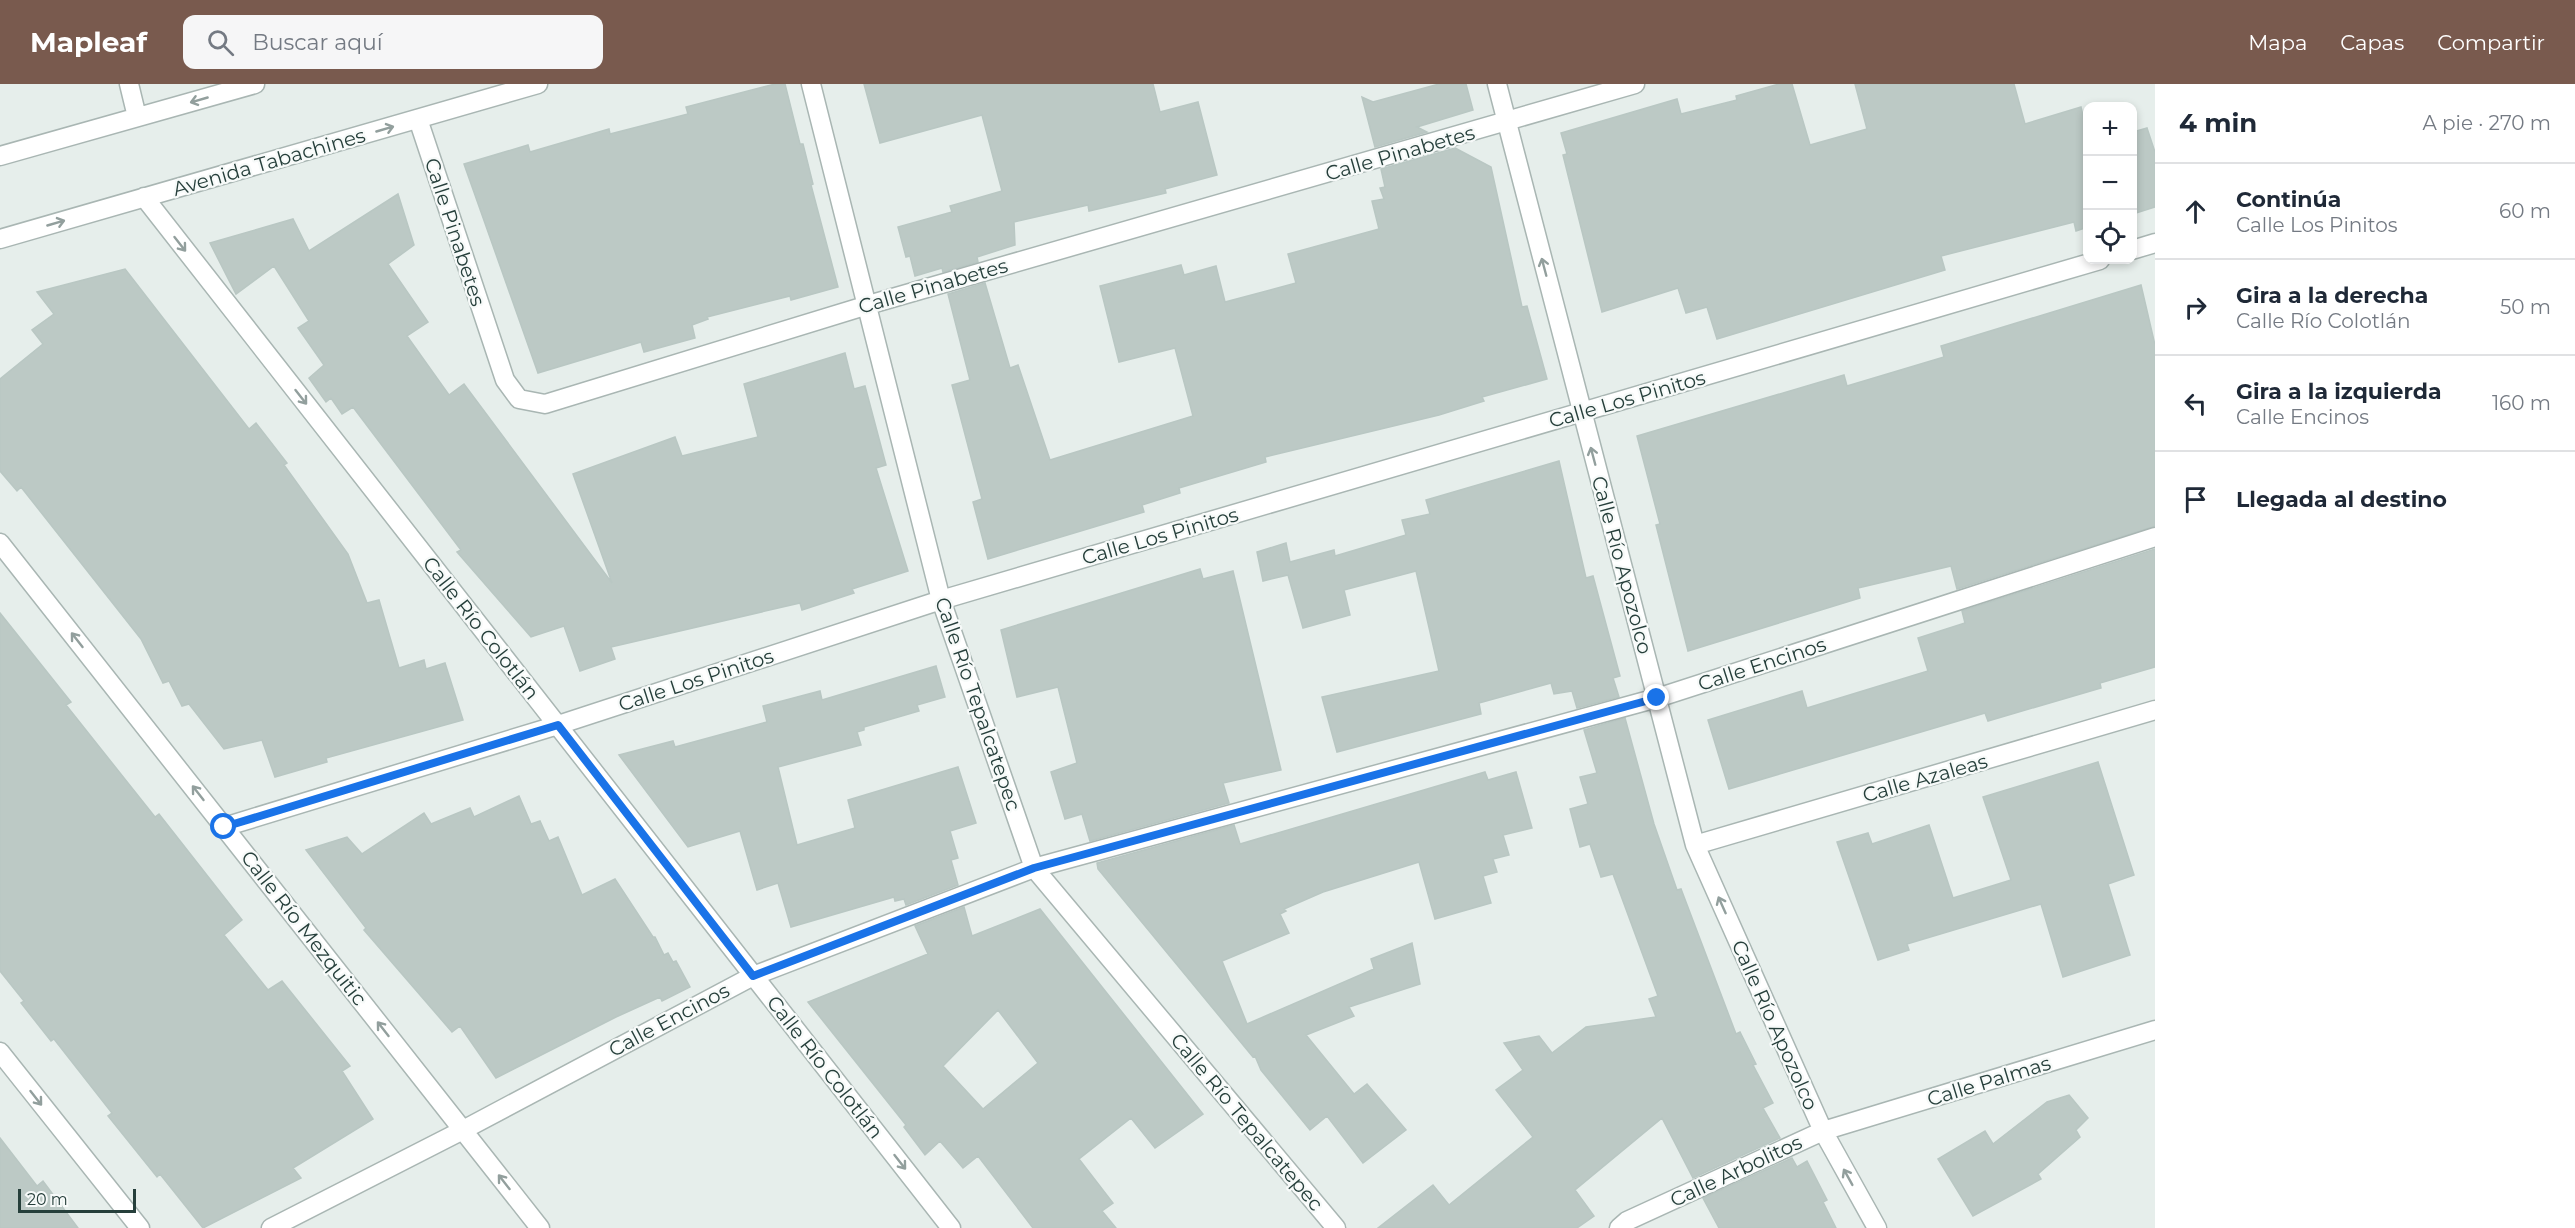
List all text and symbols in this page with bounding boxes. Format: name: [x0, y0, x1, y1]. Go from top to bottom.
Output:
search box: [183, 15, 603, 69]
text: Mapleaf: [30, 25, 147, 59]
icon: search: [204, 26, 237, 59]
text: Buscar aquí: [252, 29, 383, 56]
text: Mapa: [2248, 30, 2307, 55]
text: Capas: [2340, 30, 2404, 55]
text: Compartir: [2437, 30, 2545, 55]
one-way arrow: [190, 95, 209, 106]
map controls: [2083, 102, 2137, 264]
button: +: [2083, 102, 2137, 156]
text: 4 min: [2179, 107, 2257, 139]
text: A pie · 270 m: [2422, 111, 2551, 135]
street label: Calle Pinabetes: [1323, 120, 1478, 186]
one-way arrow: [375, 122, 394, 134]
street label: Avenida Tabachines: [170, 123, 368, 201]
street label: Calle Pinabetes: [420, 155, 490, 309]
button: −: [2083, 156, 2137, 210]
text: Continúa: [2236, 186, 2341, 213]
icon: ahead: [2179, 195, 2212, 228]
text: 60 m: [2499, 199, 2551, 223]
button: locate: [2083, 210, 2137, 264]
text: Calle Los Pinitos: [2236, 213, 2398, 237]
one-way arrow: [46, 217, 65, 228]
one-way arrow: [174, 235, 187, 251]
street label: Calle Pinabetes: [856, 253, 1011, 319]
one-way arrow: [1538, 258, 1549, 277]
text: Gira a la derecha: [2236, 282, 2428, 309]
icon: right: [2179, 291, 2212, 324]
text: 50 m: [2500, 295, 2551, 319]
text: Calle Río Colotlán: [2236, 309, 2411, 333]
street label: Calle Los Pinitos: [1546, 365, 1708, 433]
text: Gira a la izquierda: [2236, 378, 2442, 405]
icon: left: [2179, 387, 2212, 420]
one-way arrow: [294, 389, 307, 405]
text: 160 m: [2492, 391, 2551, 415]
text: Calle Encinos: [2236, 405, 2369, 429]
one-way arrow: [1587, 447, 1599, 466]
street label: Calle Río Apozolco: [1587, 473, 1657, 657]
icon: arrive: [2179, 483, 2212, 516]
text: Llegada al destino: [2236, 486, 2447, 513]
street label: Calle Los Pinitos: [1079, 502, 1241, 570]
street label: Calle Río Colotlán: [418, 552, 544, 704]
street label: Calle Río Tepalcatepec: [930, 594, 1026, 814]
one-way arrow: [70, 632, 83, 648]
street label: Calle Encinos: [1695, 632, 1829, 696]
street label: Calle Los Pinitos: [615, 644, 777, 716]
route end: [1643, 684, 1669, 710]
street label: Calle Azaleas: [1860, 749, 1991, 807]
one-way arrow: [191, 786, 204, 802]
route start: [210, 813, 236, 839]
street label: Calle Río Mezquitic: [236, 846, 372, 1010]
one-way arrow: [1715, 897, 1727, 915]
street label: Calle Río Apozolco: [1727, 936, 1823, 1114]
street label: Calle Encinos: [605, 978, 734, 1062]
street label: Calle Río Colotlán: [762, 991, 888, 1143]
one-way arrow: [377, 1021, 390, 1037]
street label: Calle Río Tepalcatepec: [1166, 1028, 1328, 1216]
street label: Calle Palmas: [1924, 1051, 2054, 1111]
one-way arrow: [30, 1089, 43, 1105]
street label: Calle Arbolitos: [1666, 1130, 1806, 1212]
one-way arrow: [893, 1154, 906, 1170]
one-way arrow: [1842, 1169, 1854, 1186]
one-way arrow: [498, 1174, 511, 1190]
scale bar: [18, 1186, 136, 1214]
text: 20 m: [27, 1190, 68, 1209]

